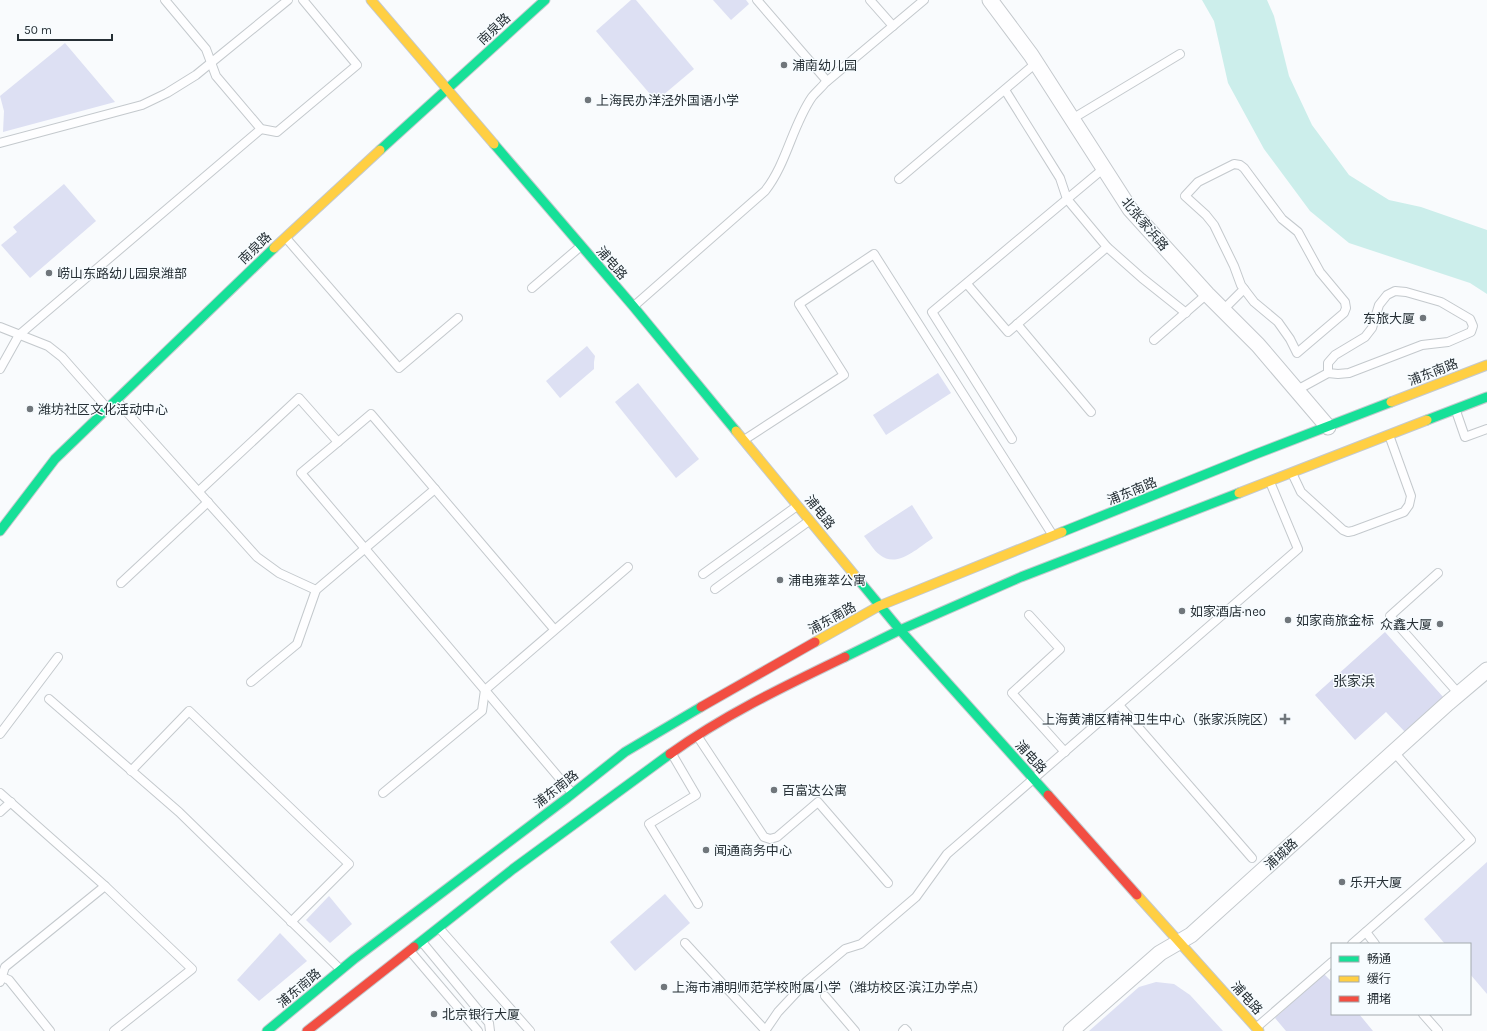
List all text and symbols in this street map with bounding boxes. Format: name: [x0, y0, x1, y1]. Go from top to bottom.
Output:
street label: 南泉路: [475, 10, 513, 48]
scale bar: [18, 16, 112, 42]
text: 50 m: [24, 23, 52, 37]
place label: 浦南幼儿园: [792, 58, 857, 73]
marker: 浦南幼儿园: [779, 60, 789, 70]
place label: 上海民办洋泾外国语小学: [596, 93, 739, 108]
marker: 上海民办洋泾外国语小学: [583, 95, 593, 105]
street label: 北张家浜路: [1118, 194, 1172, 254]
street label: 南泉路: [236, 229, 274, 267]
street label: 浦电路: [594, 243, 630, 283]
place label: 崂山东路幼儿园泉潍部: [57, 266, 187, 281]
marker: 崂山东路幼儿园泉潍部: [44, 268, 54, 278]
place label: 东旅大厦: [1363, 311, 1415, 326]
marker: 东旅大厦: [1418, 313, 1428, 323]
street label: 浦东南路: [1406, 356, 1460, 388]
place label: 潍坊社区文化活动中心: [38, 402, 168, 417]
marker: 潍坊社区文化活动中心: [25, 404, 35, 414]
street label: 浦东南路: [1105, 474, 1159, 508]
street label: 浦电路: [802, 492, 838, 532]
place label: 浦电雍萃公寓: [788, 573, 866, 588]
marker: 浦电雍萃公寓: [775, 575, 785, 585]
street label: 浦东南路: [806, 599, 858, 637]
place label: 如家酒店·neo: [1190, 604, 1266, 619]
marker: 如家酒店·neo: [1177, 606, 1187, 616]
place label: 如家商旅金标: [1296, 613, 1374, 628]
marker: 如家商旅金标: [1283, 615, 1293, 625]
place label: 众鑫大厦: [1380, 617, 1432, 632]
marker: 众鑫大厦: [1435, 619, 1445, 629]
district label: 张家浜: [1333, 673, 1375, 690]
place label: 上海黄浦区精神卫生中心（张家浜院区）: [1042, 712, 1276, 727]
marker: 上海黄浦区精神卫生中心（张家浜院区）: [1279, 713, 1291, 725]
street label: 浦电路: [1012, 737, 1050, 777]
street label: 浦东南路: [531, 767, 581, 811]
place label: 百富达公寓: [782, 783, 847, 798]
marker: 百富达公寓: [769, 785, 779, 795]
street label: 浦城路: [1261, 835, 1301, 873]
place label: 闻通商务中心: [714, 843, 792, 858]
marker: 闻通商务中心: [701, 845, 711, 855]
place label: 乐开大厦: [1350, 875, 1402, 890]
marker: 乐开大厦: [1337, 877, 1347, 887]
legend: [1331, 943, 1471, 1015]
text: 畅通: [1367, 952, 1391, 966]
street label: 浦东南路: [274, 966, 324, 1010]
text: 缓行: [1367, 972, 1391, 986]
street label: 浦电路: [1228, 978, 1266, 1018]
place label: 上海市浦明师范学校附属小学（潍坊校区·滨江办学点）: [672, 980, 986, 995]
marker: 上海市浦明师范学校附属小学（潍坊校区·滨江办学点）: [659, 982, 669, 992]
text: 拥堵: [1367, 992, 1391, 1006]
place label: 北京银行大厦: [442, 1007, 520, 1022]
marker: 北京银行大厦: [429, 1009, 439, 1019]

